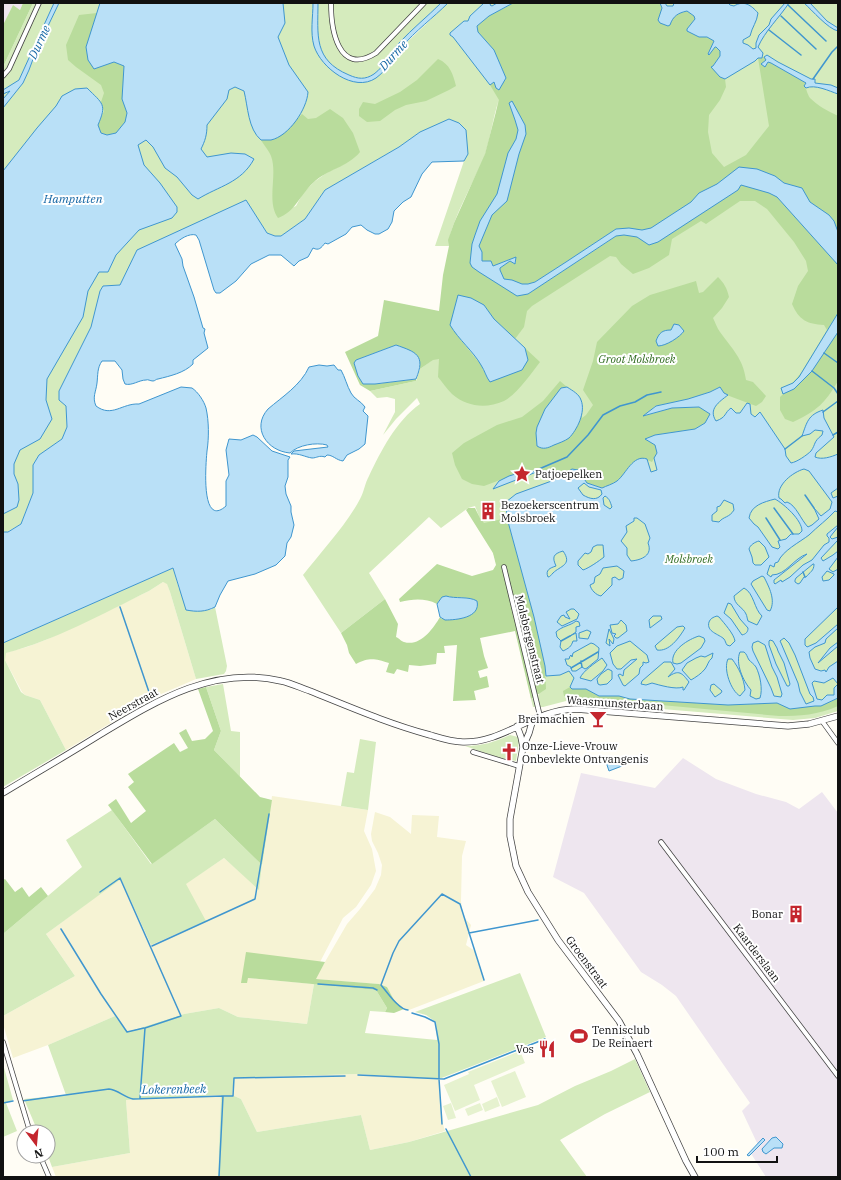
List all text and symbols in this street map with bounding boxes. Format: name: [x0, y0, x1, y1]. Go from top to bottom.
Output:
water label: Durme: [24, 22, 54, 62]
water label: Durme: [375, 36, 411, 74]
water label: Hamputten: [43, 191, 103, 206]
park label: Groot Molsbroek: [598, 352, 676, 366]
place icon: Patjoepelken: [512, 464, 532, 484]
place label: Patjoepelken: [535, 467, 602, 481]
place label: Bezoekerscentrum Molsbroek: [501, 498, 600, 525]
building icon: Bezoekerscentrum Molsbroek: [478, 501, 498, 521]
park label: Molsbroek: [664, 552, 713, 566]
street label: Molsbergenstraat: [512, 593, 548, 685]
street label: Neerstraat: [106, 684, 161, 723]
street label: Waasmunsterbaan: [566, 693, 664, 713]
bar icon: Breimachien: [588, 709, 608, 729]
place label: Breimachien: [518, 712, 585, 726]
place label: Onze-Lieve-Vrouw Onbevlekte Ontvangenis: [522, 739, 648, 766]
church icon: Onze-Lieve-Vrouw Onbevlekte Ontvangenis: [499, 742, 519, 762]
building icon: Bonar: [786, 904, 806, 924]
place label: Bonar: [752, 907, 783, 921]
street label: Kaarderslaan: [730, 921, 784, 985]
street label: Groenstraat: [563, 933, 611, 991]
place label: Tennisclub De Reinaert: [592, 1023, 653, 1050]
sports icon: Tennisclub De Reinaert: [569, 1026, 589, 1046]
restaurant icon: Vos: [537, 1039, 557, 1059]
place label: Vos: [516, 1042, 534, 1056]
water label: Lokerenbeek: [141, 1081, 207, 1097]
north arrow: [16, 1124, 56, 1164]
scale bar: [697, 1138, 777, 1164]
text: 100 m: [703, 1144, 739, 1159]
text: N: [32, 1146, 45, 1162]

